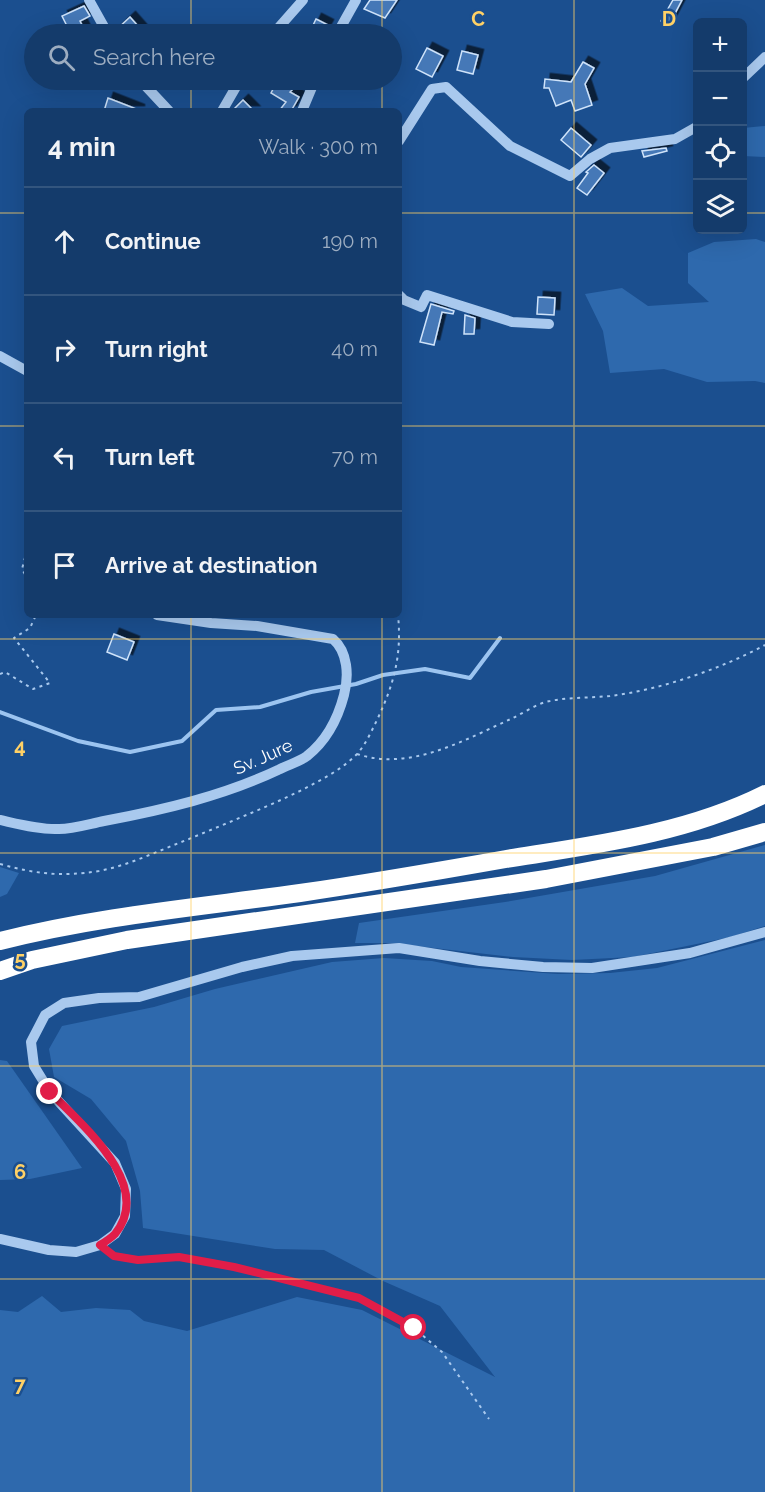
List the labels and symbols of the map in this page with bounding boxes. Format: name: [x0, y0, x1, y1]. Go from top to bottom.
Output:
text: C: [471, 7, 485, 31]
text: D: [662, 7, 676, 31]
text: 4: [14, 734, 26, 758]
street label: Sv. Jure: [230, 734, 296, 779]
text: 5: [14, 947, 26, 971]
route end: [36, 1078, 62, 1104]
text: 6: [14, 1160, 26, 1184]
route start: [400, 1314, 426, 1340]
text: 7: [14, 1373, 26, 1397]

